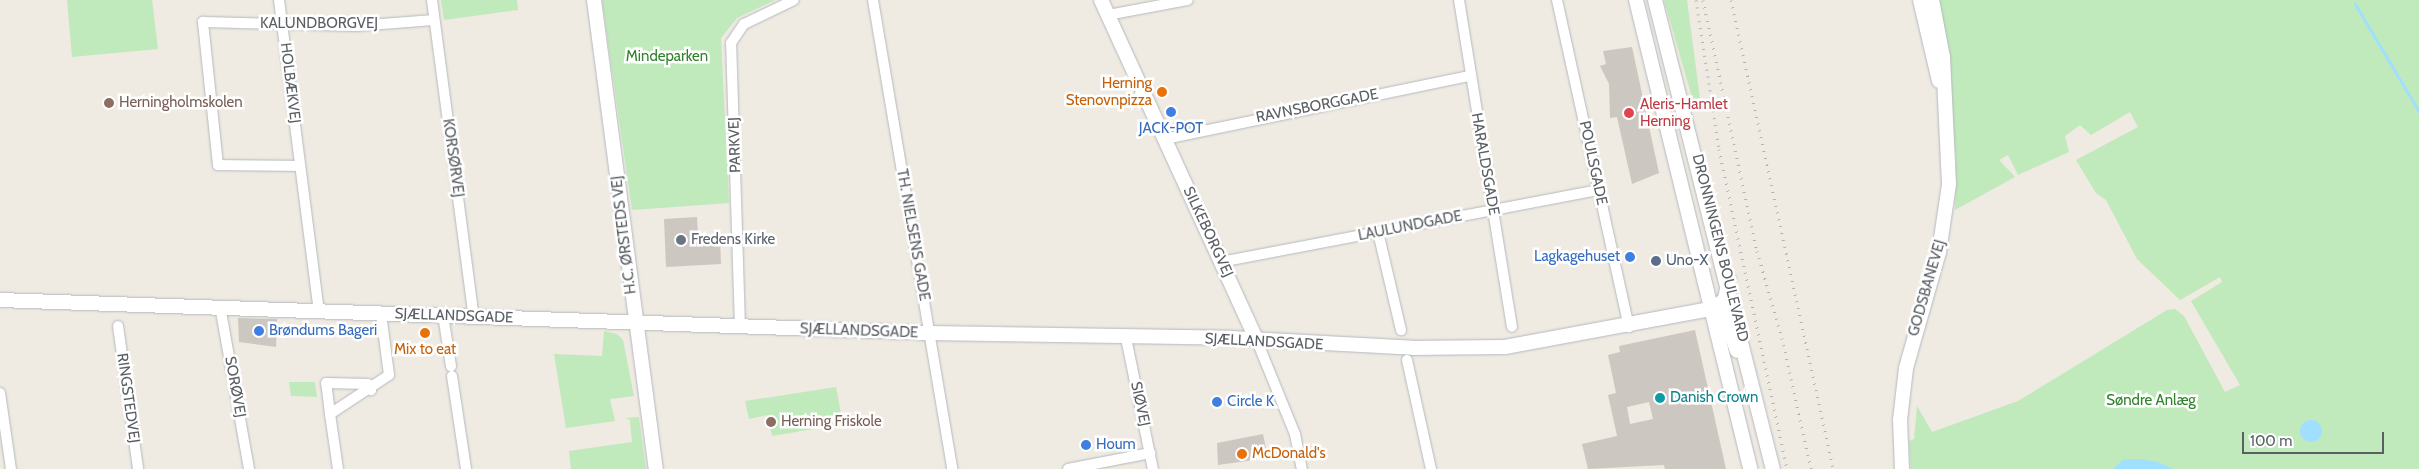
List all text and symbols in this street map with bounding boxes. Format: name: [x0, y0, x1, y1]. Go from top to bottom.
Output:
street label: KALUNDBORGVEJ: [260, 15, 378, 33]
street label: HOLBÆKVEJ: [276, 42, 304, 124]
park label: Mindeparken: [626, 48, 708, 66]
place label: Herning Stenovnpizza: [1066, 74, 1152, 109]
street label: RAVNSBORGGADE: [1254, 85, 1380, 127]
marker: Herning Stenovnpizza: [1156, 86, 1168, 98]
place label: Herningholmskolen: [119, 94, 243, 112]
place label: Aleris-Hamlet Herning: [1640, 95, 1728, 130]
marker: Herningholmskolen: [103, 97, 115, 109]
marker: JACK-POT: [1165, 106, 1177, 118]
marker: Aleris-Hamlet Herning: [1622, 106, 1636, 120]
street label: HARALDSGADE: [1467, 111, 1503, 217]
street label: PARKVEJ: [725, 117, 745, 173]
street label: KORSØRVEJ: [439, 118, 467, 198]
street label: POULSGADE: [1575, 119, 1611, 207]
place label: JACK-POT: [1139, 120, 1203, 138]
street label: DRONNINGENS BOULEVARD: [1688, 152, 1752, 344]
street label: TH. NIELSENS GADE: [893, 168, 933, 302]
street label: H.C. ØRSTEDS VEJ: [608, 175, 640, 295]
street label: SILKEBORGVEJ: [1179, 184, 1237, 280]
street label: LAULUNDGADE: [1357, 207, 1463, 245]
place label: Fredens Kirke: [691, 231, 775, 249]
marker: Fredens Kirke: [675, 234, 687, 246]
street label: GODSBANEVEJ: [1905, 238, 1949, 338]
place label: Lagkagehuset: [1534, 248, 1620, 266]
marker: Lagkagehuset: [1624, 251, 1636, 263]
place label: Uno-X: [1666, 252, 1708, 270]
marker: Uno-X: [1650, 255, 1662, 267]
street label: SJÆLLANDSGADE: [394, 305, 514, 327]
street label: SJÆLLANDSGADE: [799, 320, 919, 342]
place label: Brøndums Bageri: [269, 322, 377, 340]
marker: Brøndums Bageri: [253, 325, 265, 337]
marker: Mix to eat: [419, 327, 431, 339]
street label: SJÆLLANDSGADE: [1204, 330, 1324, 354]
place label: Mix to eat: [394, 341, 456, 359]
street label: RINGSTEDVEJ: [113, 352, 143, 444]
street label: SORØVEJ: [221, 355, 249, 419]
street label: SIØVEJ: [1126, 380, 1154, 428]
place label: Danish Crown: [1670, 389, 1758, 407]
marker: Danish Crown: [1654, 392, 1666, 404]
park label: Søndre Anlæg: [2106, 392, 2196, 410]
place label: Circle K: [1227, 393, 1274, 411]
marker: Circle K: [1211, 396, 1223, 408]
place label: Herning Friskole: [781, 413, 882, 431]
marker: Herning Friskole: [765, 416, 777, 428]
scale bar: [2244, 422, 2386, 454]
text: 100 m: [2250, 432, 2292, 450]
place label: Houm: [1096, 436, 1136, 454]
marker: Houm: [1080, 439, 1092, 451]
place label: McDonald's: [1252, 445, 1326, 463]
marker: McDonald's: [1236, 448, 1248, 460]

